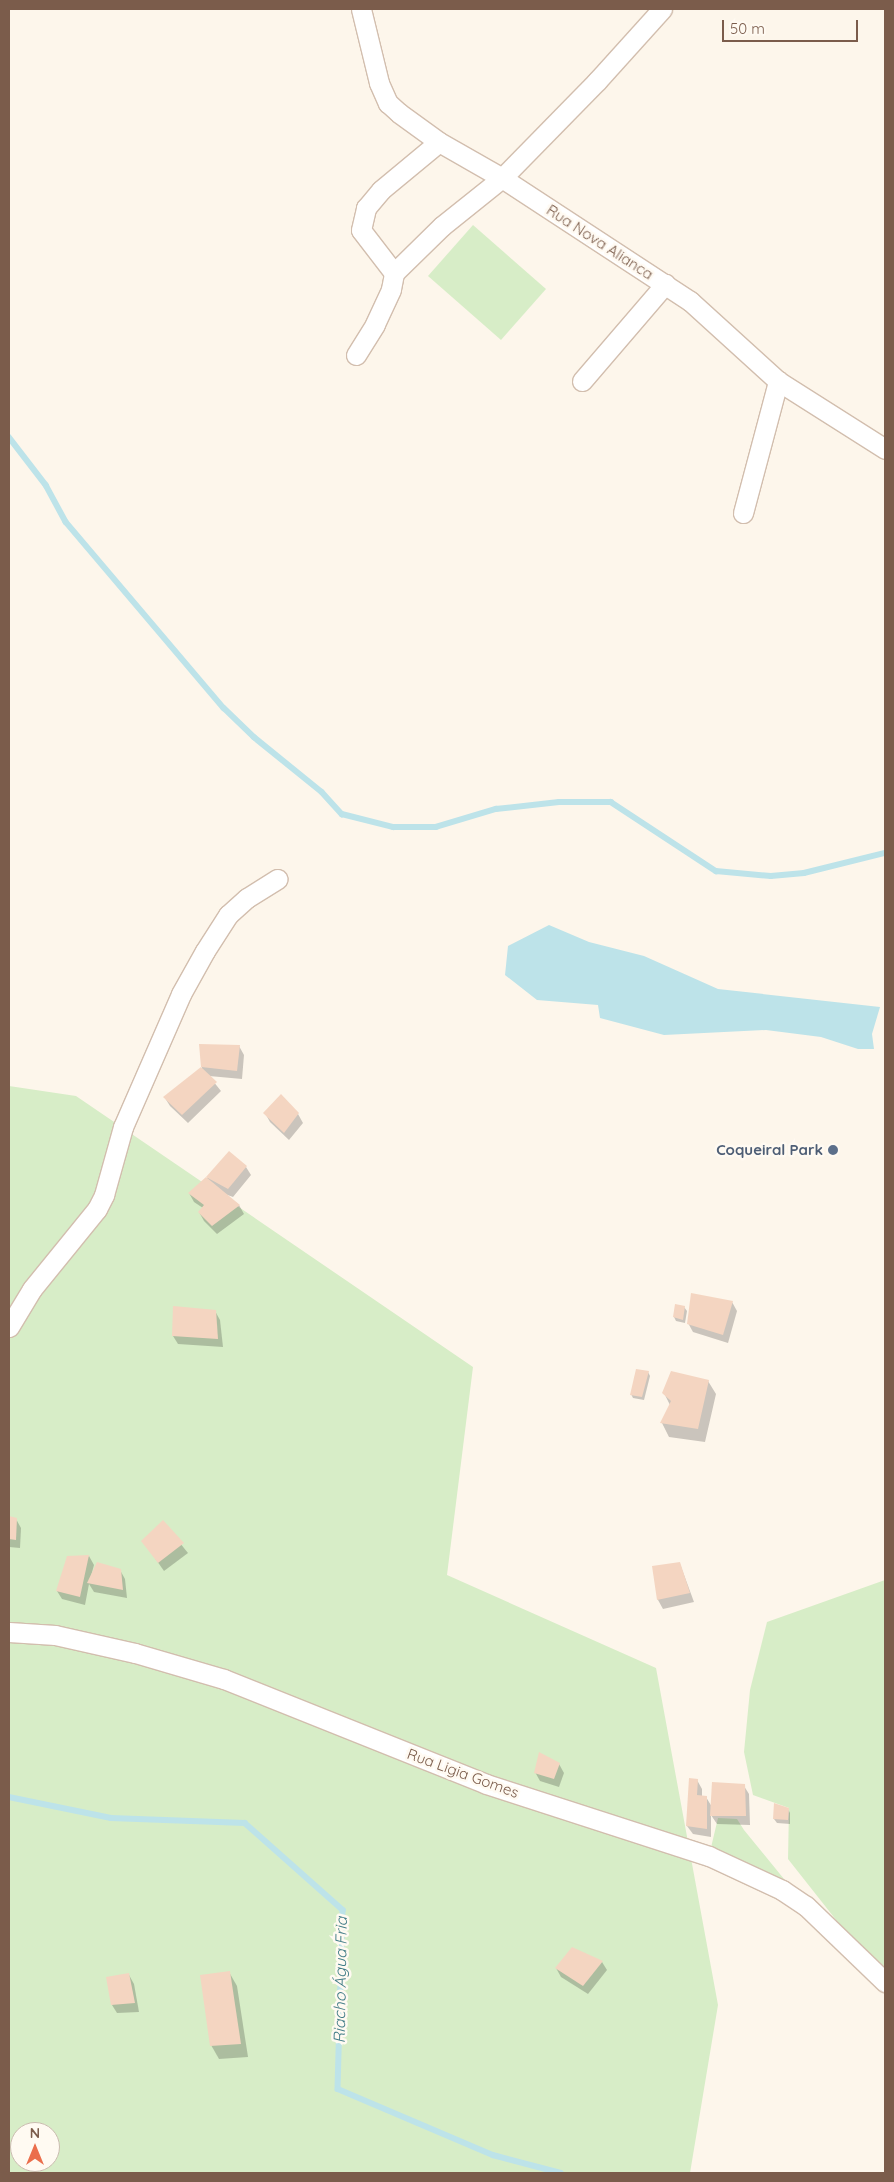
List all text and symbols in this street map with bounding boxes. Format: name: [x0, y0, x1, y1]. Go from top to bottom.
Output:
scale bar: [724, 10, 860, 42]
text: 50 m: [730, 19, 765, 38]
street label: Rua Nova Alianca: [543, 201, 657, 283]
place label: Coqueiral Park: [716, 1141, 823, 1159]
marker: Coqueiral Park: [827, 1144, 839, 1156]
street label: Rua Ligia Gomes: [405, 1744, 521, 1802]
water label: Riacho Água Fria: [329, 1916, 351, 2044]
north arrow: [10, 2122, 60, 2172]
text: N: [30, 2124, 40, 2142]

